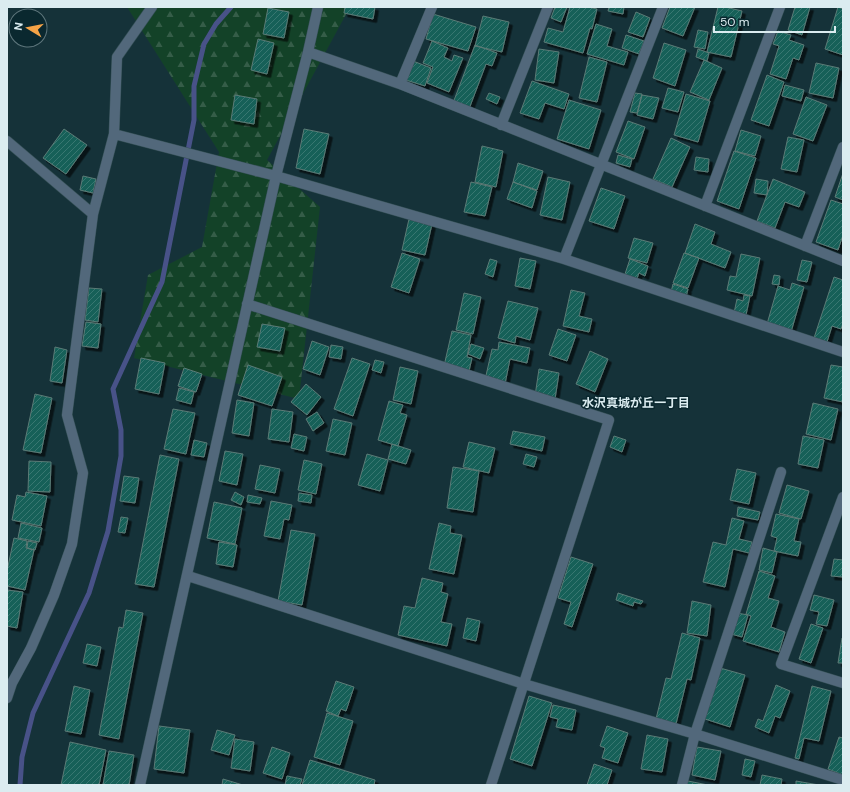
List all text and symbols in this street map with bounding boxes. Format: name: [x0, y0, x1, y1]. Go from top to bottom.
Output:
north arrow: [8, 8, 48, 48]
scale bar: [714, 8, 835, 34]
text: 50 m: [720, 14, 749, 30]
text: N: [11, 21, 26, 31]
district label: 水沢真城が丘一丁目: [582, 395, 690, 411]

